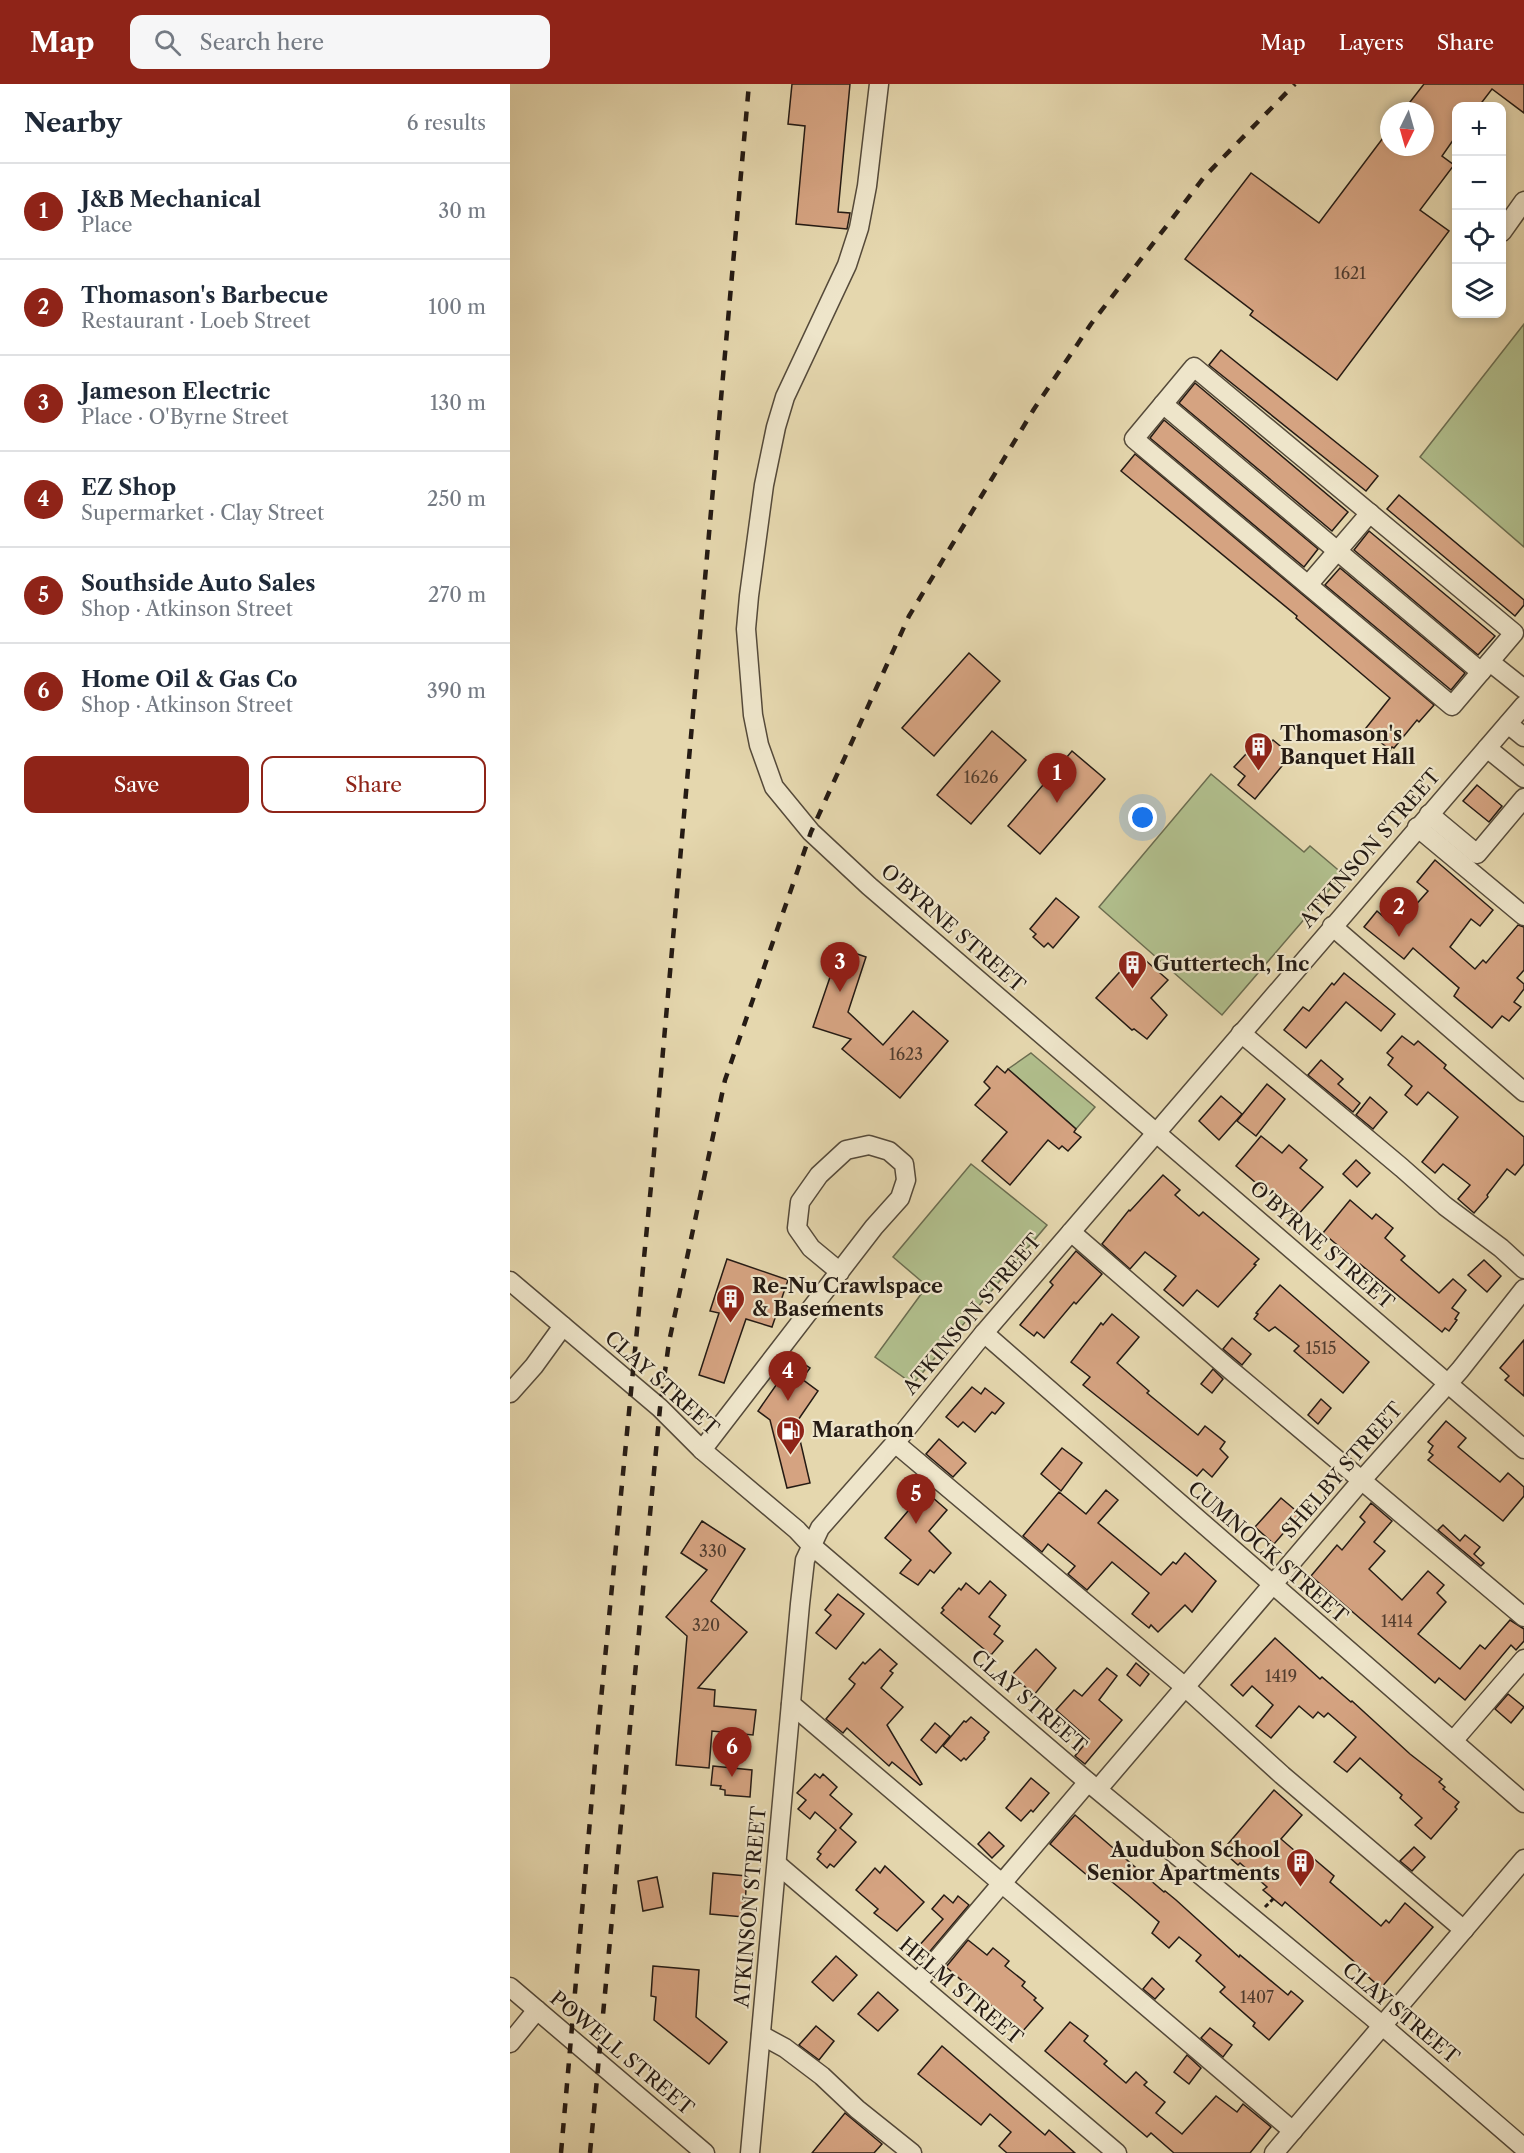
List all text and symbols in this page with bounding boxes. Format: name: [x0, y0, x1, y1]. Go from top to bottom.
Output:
search box: [130, 15, 550, 69]
text: Map: [30, 25, 94, 59]
icon: search: [151, 26, 184, 59]
text: Search here: [199, 29, 324, 56]
text: Map: [1261, 30, 1306, 55]
text: Layers: [1339, 30, 1404, 55]
text: Share: [1437, 30, 1494, 55]
north arrow: [1380, 102, 1434, 156]
map controls: [1452, 102, 1506, 318]
button: +: [1452, 102, 1506, 156]
text: Nearby: [24, 107, 122, 139]
text: 6 results: [407, 111, 486, 135]
button: −: [1452, 156, 1506, 210]
text: J&B Mechanical: [81, 186, 261, 213]
text: 1: [39, 199, 48, 223]
text: 30 m: [438, 199, 486, 223]
button: locate: [1452, 210, 1506, 264]
text: Place: [81, 213, 132, 237]
house number: 1621: [1334, 263, 1366, 283]
button: layers: [1452, 264, 1506, 318]
text: Thomason's Barbecue: [81, 282, 328, 309]
text: 2: [38, 295, 49, 319]
text: 100 m: [428, 295, 486, 319]
text: Restaurant · Loeb Street: [81, 309, 311, 333]
text: Jameson Electric: [81, 378, 271, 405]
text: 3: [38, 391, 49, 415]
text: 130 m: [430, 391, 486, 415]
text: Place · O'Byrne Street: [81, 405, 289, 429]
text: EZ Shop: [81, 474, 176, 501]
text: 4: [38, 487, 49, 511]
text: 250 m: [427, 487, 486, 511]
text: Supermarket · Clay Street: [81, 501, 324, 525]
text: Southside Auto Sales: [81, 570, 316, 597]
text: 5: [38, 583, 49, 607]
text: 270 m: [428, 583, 486, 607]
text: Shop · Atkinson Street: [81, 597, 293, 621]
text: Home Oil & Gas Co: [81, 666, 297, 693]
text: 6: [38, 679, 49, 703]
text: 390 m: [427, 679, 486, 703]
text: Shop · Atkinson Street: [81, 693, 293, 717]
place label: Thomason's Banquet Hall: [1280, 722, 1415, 769]
building icon: Thomason's Banquet Hall: [1243, 730, 1275, 772]
pin: 1: [1038, 754, 1076, 803]
button: Save: [24, 756, 249, 813]
button: Share: [261, 756, 486, 813]
street label: ATKINSON STREET: [1294, 764, 1445, 933]
house number: 1626: [964, 767, 998, 787]
your location: [1128, 803, 1157, 832]
street label: O'BYRNE STREET: [876, 859, 1030, 997]
pin: 2: [1380, 888, 1418, 937]
pin: 3: [820, 942, 860, 992]
building icon: Guttertech, Inc: [1116, 948, 1148, 990]
place label: Guttertech, Inc: [1153, 952, 1309, 976]
house number: 1623: [889, 1044, 923, 1064]
street label: O'BYRNE STREET: [1245, 1176, 1399, 1314]
street label: ATKINSON STREET: [897, 1229, 1046, 1400]
place label: Re-Nu Crawlspace & Basements: [752, 1274, 943, 1321]
building icon: Re-Nu Crawlspace & Basements: [715, 1282, 747, 1324]
street label: CLAY STREET: [600, 1326, 724, 1440]
house number: 1515: [1306, 1338, 1336, 1358]
pin: 4: [768, 1352, 808, 1401]
street label: SHELBY STREET: [1276, 1397, 1408, 1543]
fuel station icon: Marathon: [775, 1414, 807, 1456]
place label: Marathon: [812, 1418, 914, 1442]
pin: 5: [896, 1474, 936, 1524]
street label: CUMNOCK STREET: [1183, 1476, 1353, 1628]
house number: 330: [699, 1541, 727, 1561]
house number: 1414: [1381, 1611, 1413, 1631]
house number: 320: [692, 1615, 720, 1635]
street label: CLAY STREET: [967, 1644, 1091, 1758]
house number: 1419: [1265, 1666, 1297, 1686]
pin: 6: [712, 1728, 752, 1777]
street label: ATKINSON STREET: [729, 1805, 771, 2010]
place label: Audubon School Senior Apartments: [1087, 1838, 1280, 1885]
building icon: Audubon School Senior Apartments: [1285, 1846, 1317, 1888]
street label: HELM STREET: [894, 1932, 1028, 2050]
street label: CLAY STREET: [1338, 1957, 1464, 2069]
street label: POWELL STREET: [545, 1986, 699, 2120]
house number: 1407: [1240, 1987, 1274, 2007]

